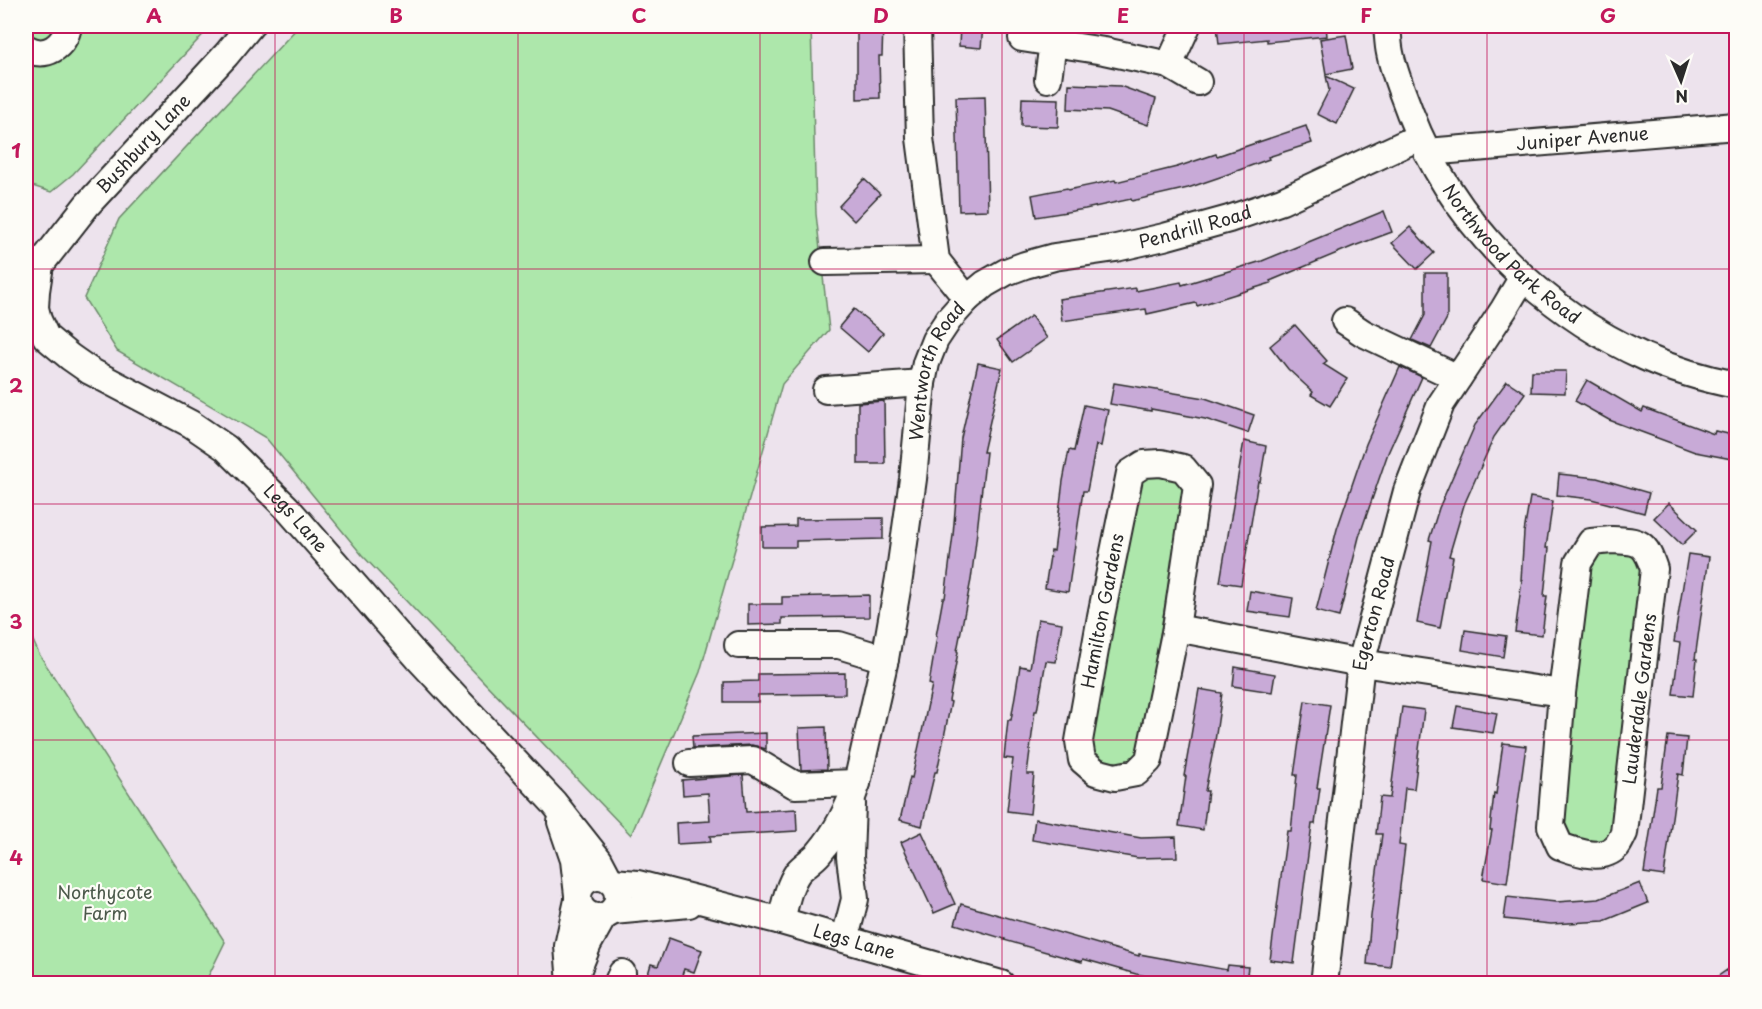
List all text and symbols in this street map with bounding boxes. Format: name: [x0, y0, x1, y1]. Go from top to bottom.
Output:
text: A: [146, 0, 162, 30]
text: B: [389, 0, 403, 30]
text: C: [631, 0, 647, 30]
text: D: [873, 0, 889, 30]
text: E: [1117, 0, 1129, 30]
text: F: [1360, 0, 1372, 30]
text: G: [1600, 0, 1616, 30]
north arrow: [1651, 51, 1711, 111]
text: N: [1675, 85, 1689, 109]
street label: Bushbury Lane: [89, 87, 196, 199]
street label: Juniper Avenue: [1515, 118, 1650, 156]
text: 1: [11, 135, 21, 165]
street label: Northwood Park Road: [1437, 178, 1587, 330]
street label: Pendrill Road: [1136, 197, 1255, 254]
street label: Wentworth Road: [902, 295, 971, 442]
text: 2: [9, 370, 23, 400]
street label: Legs Lane: [258, 477, 335, 558]
street label: Hamilton Gardens: [1073, 531, 1130, 690]
street label: Egerton Road: [1345, 553, 1401, 672]
text: 3: [9, 606, 23, 636]
street label: Lauderdale Gardens: [1615, 612, 1662, 786]
text: 4: [9, 842, 23, 872]
park label: Northycote Farm: [57, 878, 153, 926]
street label: Legs Lane: [810, 916, 899, 965]

